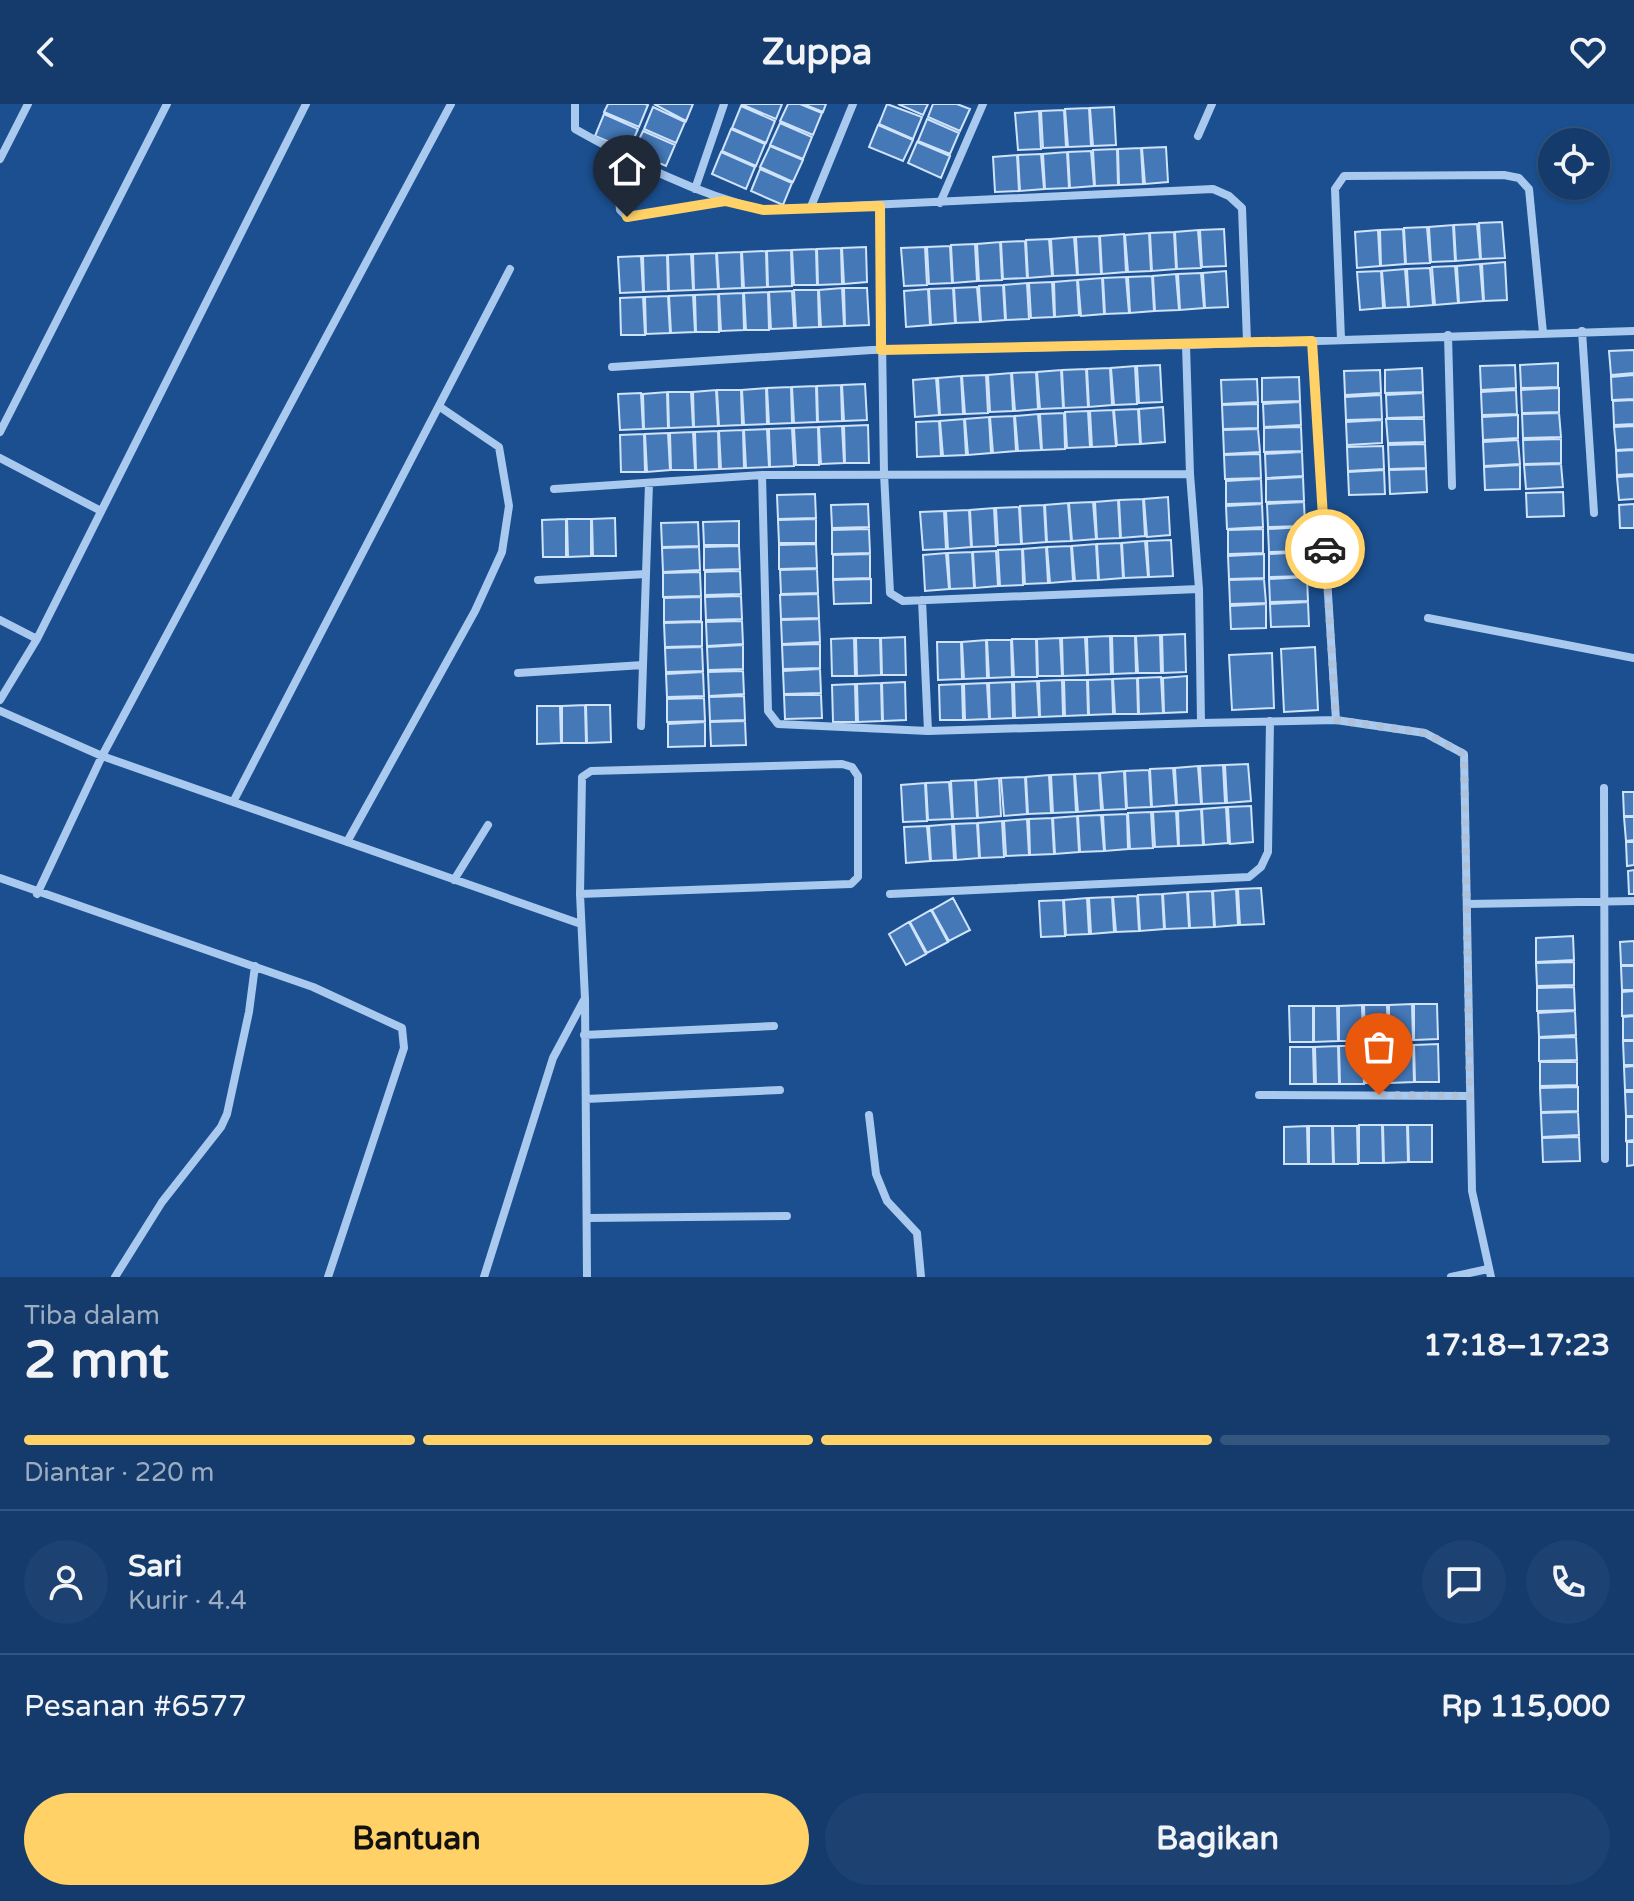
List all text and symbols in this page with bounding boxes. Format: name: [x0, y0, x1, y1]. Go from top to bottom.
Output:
icon: back: [24, 30, 68, 74]
icon: heart: [1566, 30, 1610, 74]
text: Zuppa: [762, 31, 872, 74]
map controls: [1538, 128, 1610, 200]
button: locate: [1538, 128, 1610, 200]
pin: [593, 135, 661, 217]
icon: home: [605, 147, 649, 191]
courier: [1285, 509, 1365, 589]
icon: car: [1303, 527, 1347, 571]
pin: [1345, 1013, 1413, 1095]
icon: bag: [1357, 1025, 1401, 1069]
text: Tiba dalam: [24, 1300, 160, 1331]
text: 17:18–17:23: [1423, 1327, 1610, 1364]
text: 2 mnt: [24, 1329, 169, 1392]
text: Diantar · 220 m: [24, 1457, 214, 1488]
button: person: [24, 1540, 108, 1624]
button: chat: [1422, 1540, 1506, 1624]
button: phone: [1526, 1540, 1610, 1624]
text: Sari: [128, 1548, 182, 1585]
text: Kurir · 4.4: [128, 1585, 247, 1616]
text: Pesanan #6577: [24, 1688, 247, 1725]
text: Rp 115,000: [1441, 1688, 1610, 1725]
button: Bantuan: [24, 1793, 809, 1885]
button: Bagikan: [825, 1793, 1610, 1885]

